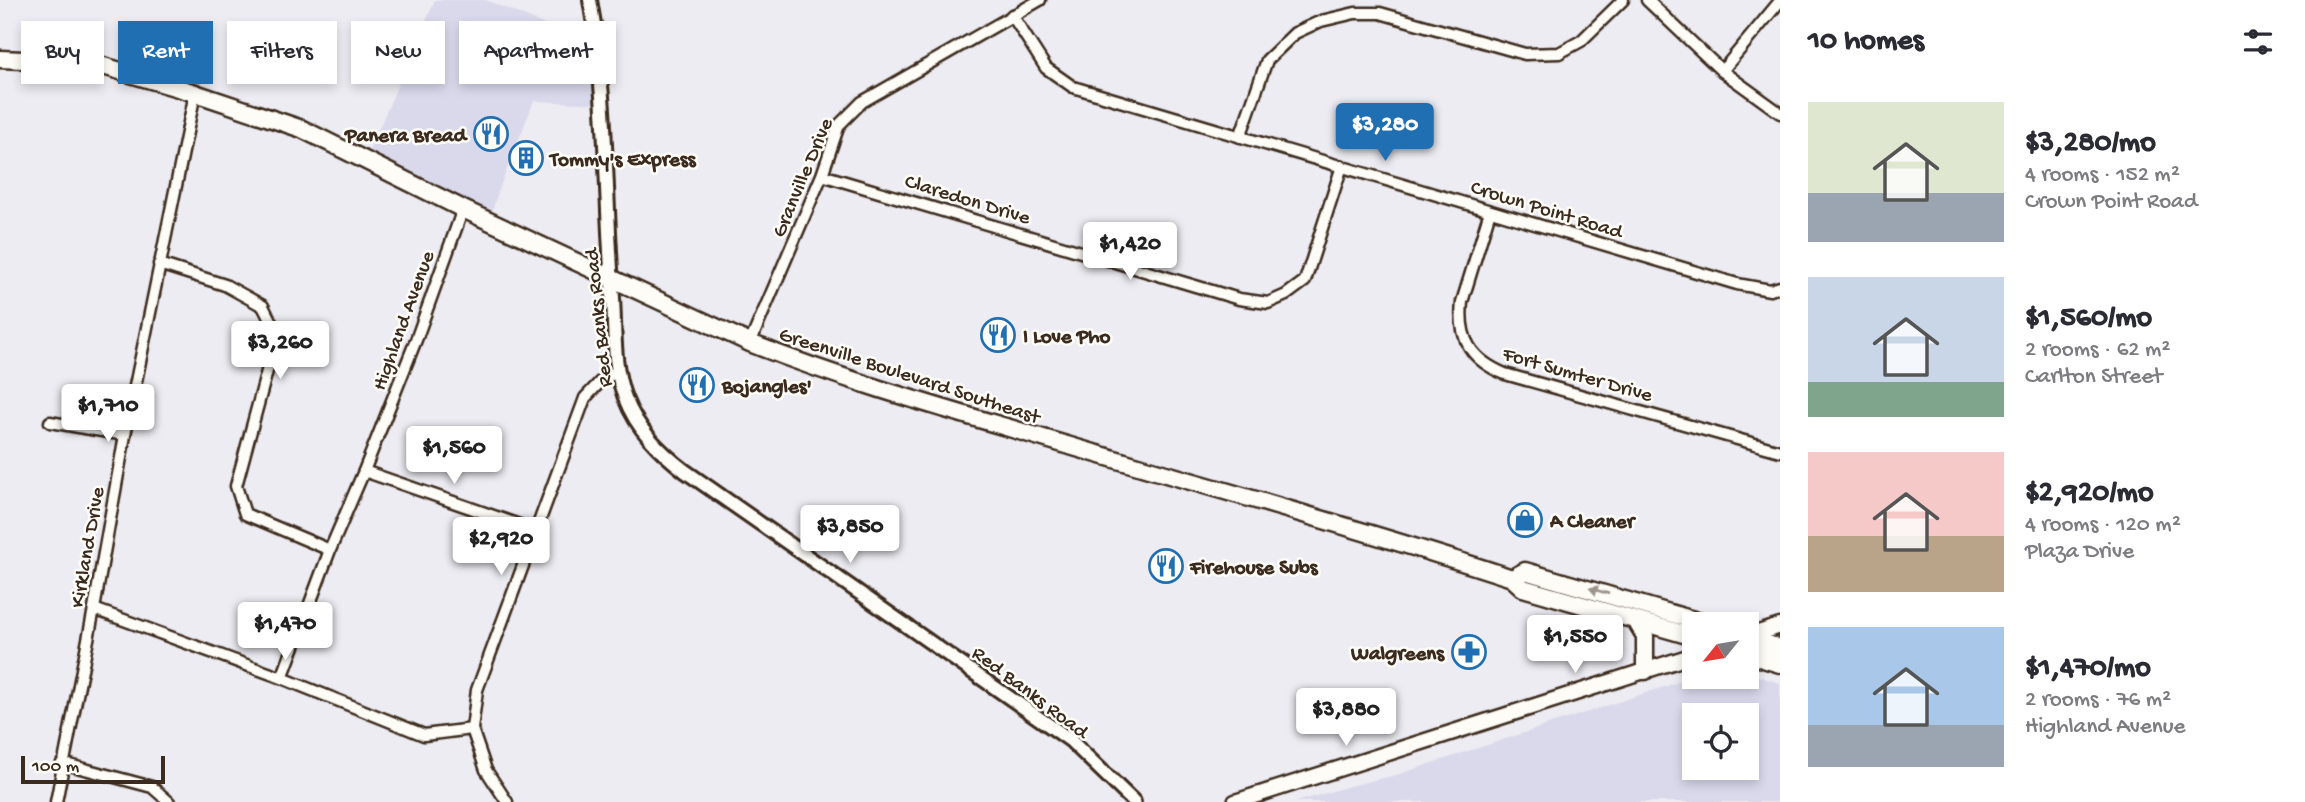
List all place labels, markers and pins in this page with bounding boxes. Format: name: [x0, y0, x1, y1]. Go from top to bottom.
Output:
pin: $3,280: [1328, 104, 1442, 163]
restaurant icon: Panera Bread: [472, 115, 510, 153]
place label: Panera Bread: [344, 125, 469, 150]
building icon: Tommy's Express: [507, 139, 545, 177]
place label: Tommy's Express: [548, 149, 697, 174]
pin: $1,420: [1073, 222, 1187, 282]
restaurant icon: I Love Pho: [979, 316, 1017, 354]
pin: $3,260: [223, 322, 337, 381]
place label: I Love Pho: [1023, 326, 1111, 351]
restaurant icon: Bojangles': [678, 366, 716, 404]
place label: Bojangles': [721, 376, 812, 401]
pin: $1,710: [51, 384, 165, 444]
pin: $1,560: [397, 426, 511, 486]
shop icon: A Cleaner: [1506, 501, 1544, 539]
pin: $3,850: [793, 505, 907, 565]
place label: A Cleaner: [1549, 511, 1637, 536]
pin: $2,920: [444, 518, 558, 577]
restaurant icon: Firehouse Subs: [1147, 547, 1185, 585]
place label: Firehouse Subs: [1189, 557, 1319, 582]
pin: $1,470: [228, 602, 342, 662]
pin: $1,550: [1518, 616, 1632, 675]
pharmacy icon: Walgreens: [1450, 633, 1488, 671]
place label: Walgreens: [1350, 643, 1445, 668]
pin: $3,880: [1289, 688, 1403, 748]

